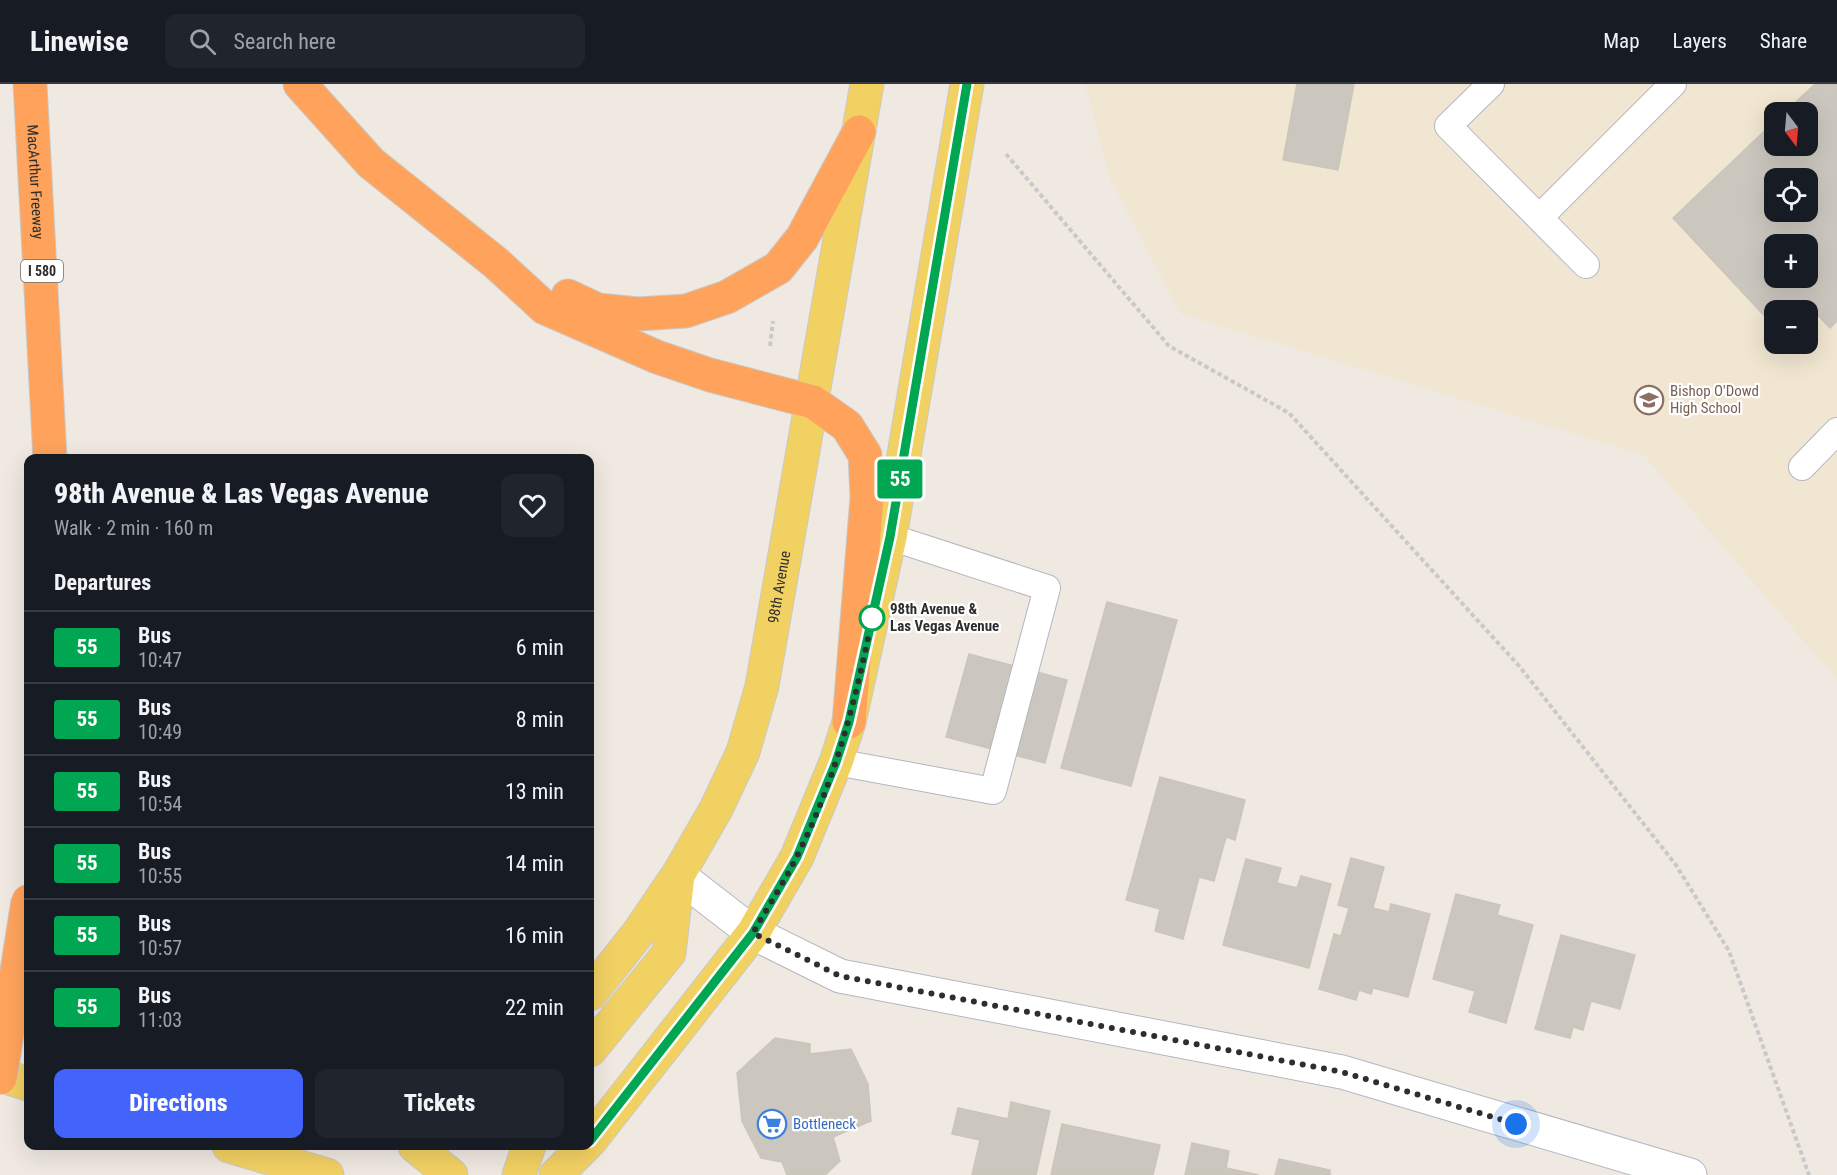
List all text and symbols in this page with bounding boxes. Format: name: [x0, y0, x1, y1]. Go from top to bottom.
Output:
search box: [165, 14, 585, 68]
text: Linewise: [30, 25, 129, 58]
icon: search: [186, 25, 219, 58]
text: Search here: [234, 29, 336, 54]
text: Map: [1603, 29, 1640, 53]
text: Layers: [1673, 29, 1727, 53]
text: Share: [1760, 29, 1807, 53]
north arrow: [1764, 102, 1818, 156]
map controls: [1764, 102, 1818, 354]
street label: MacArthur Freeway: [23, 124, 47, 240]
button: locate: [1764, 168, 1818, 222]
button: +: [1764, 234, 1818, 288]
road number: I 580: [21, 260, 63, 282]
button: −: [1764, 300, 1818, 354]
place label: Bishop O'Dowd High School: [1670, 382, 1759, 417]
school or university icon: Bishop O'Dowd High School: [1633, 384, 1665, 416]
line badge: 55: [873, 460, 927, 498]
text: 55: [889, 467, 911, 491]
button: heart: [501, 474, 564, 537]
text: 98th Avenue & Las Vegas Avenue: [54, 477, 429, 510]
text: Walk · 2 min · 160 m: [54, 516, 213, 540]
street label: 98th Avenue: [764, 549, 794, 625]
text: Departures: [54, 570, 151, 595]
place label: 98th Avenue & Las Vegas Avenue: [890, 600, 999, 635]
marker: 98th Avenue & Las Vegas Avenue: [859, 605, 885, 631]
text: Bus: [138, 623, 171, 648]
text: 55: [76, 635, 98, 659]
text: 6 min: [516, 635, 564, 660]
text: 10:47: [138, 648, 182, 672]
text: Bus: [138, 695, 171, 720]
text: 55: [76, 707, 98, 731]
text: 8 min: [516, 707, 564, 732]
text: 10:49: [138, 720, 182, 744]
text: Bus: [138, 767, 171, 792]
text: 55: [76, 779, 98, 803]
text: 13 min: [505, 779, 564, 804]
text: 10:54: [138, 792, 182, 816]
text: Bus: [138, 839, 171, 864]
text: 55: [76, 851, 98, 875]
text: 14 min: [505, 851, 564, 876]
text: 10:55: [138, 864, 182, 888]
text: Bus: [138, 911, 171, 936]
text: 55: [76, 923, 98, 947]
text: 16 min: [505, 923, 564, 948]
text: 10:57: [138, 936, 182, 960]
text: Bus: [138, 983, 171, 1008]
text: 55: [76, 995, 98, 1019]
text: 22 min: [505, 995, 564, 1020]
text: 11:03: [138, 1008, 182, 1032]
button: Directions: [54, 1069, 303, 1138]
button: Tickets: [315, 1069, 564, 1138]
supermarket icon: Bottleneck: [756, 1108, 788, 1140]
your location: [1501, 1109, 1531, 1139]
place label: Bottleneck: [793, 1115, 856, 1133]

